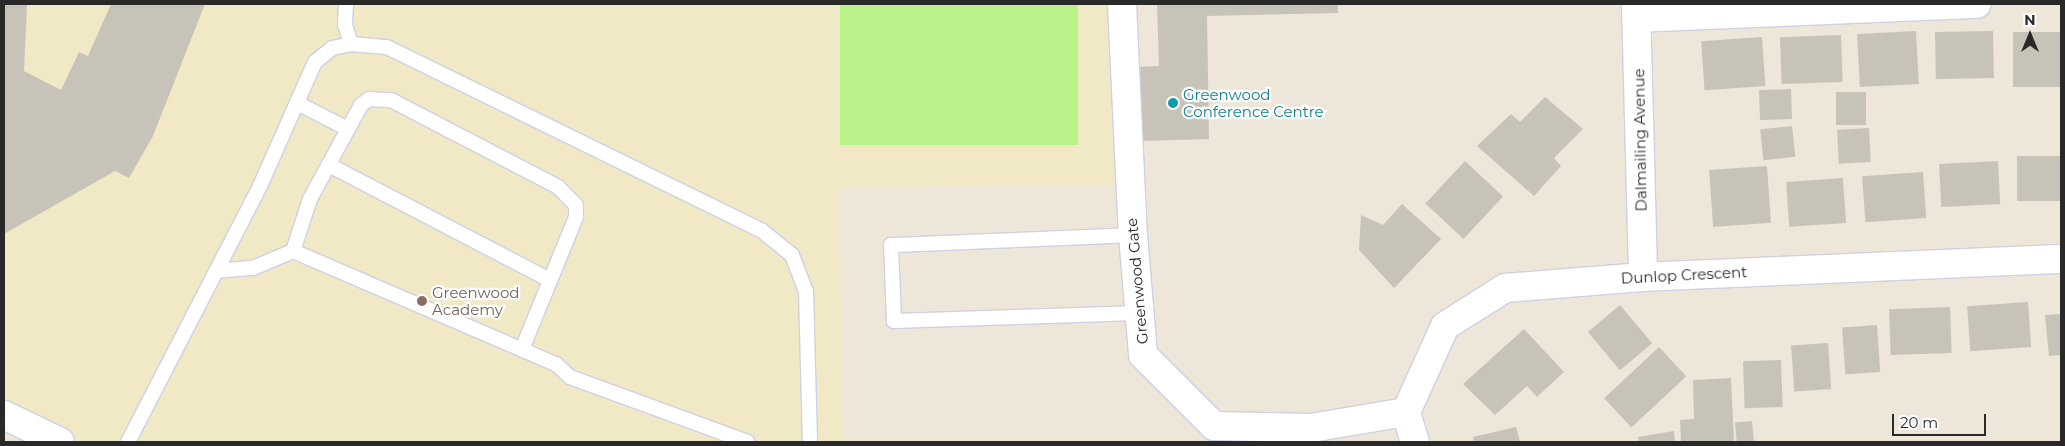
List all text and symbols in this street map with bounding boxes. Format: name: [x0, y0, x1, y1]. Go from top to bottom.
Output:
north arrow: [2005, 10, 2055, 60]
text: N: [2024, 11, 2036, 29]
street label: Dalmailing Avenue: [1630, 68, 1650, 212]
place label: Greenwood Conference Centre: [1183, 85, 1324, 120]
marker: Greenwood Conference Centre: [1167, 97, 1179, 109]
street label: Greenwood Gate: [1123, 217, 1151, 345]
street label: Dunlop Crescent: [1620, 263, 1748, 287]
place label: Greenwood Academy: [432, 283, 519, 318]
marker: Greenwood Academy: [416, 295, 428, 307]
scale bar: [1895, 404, 1989, 436]
text: 20 m: [1900, 413, 1938, 432]

